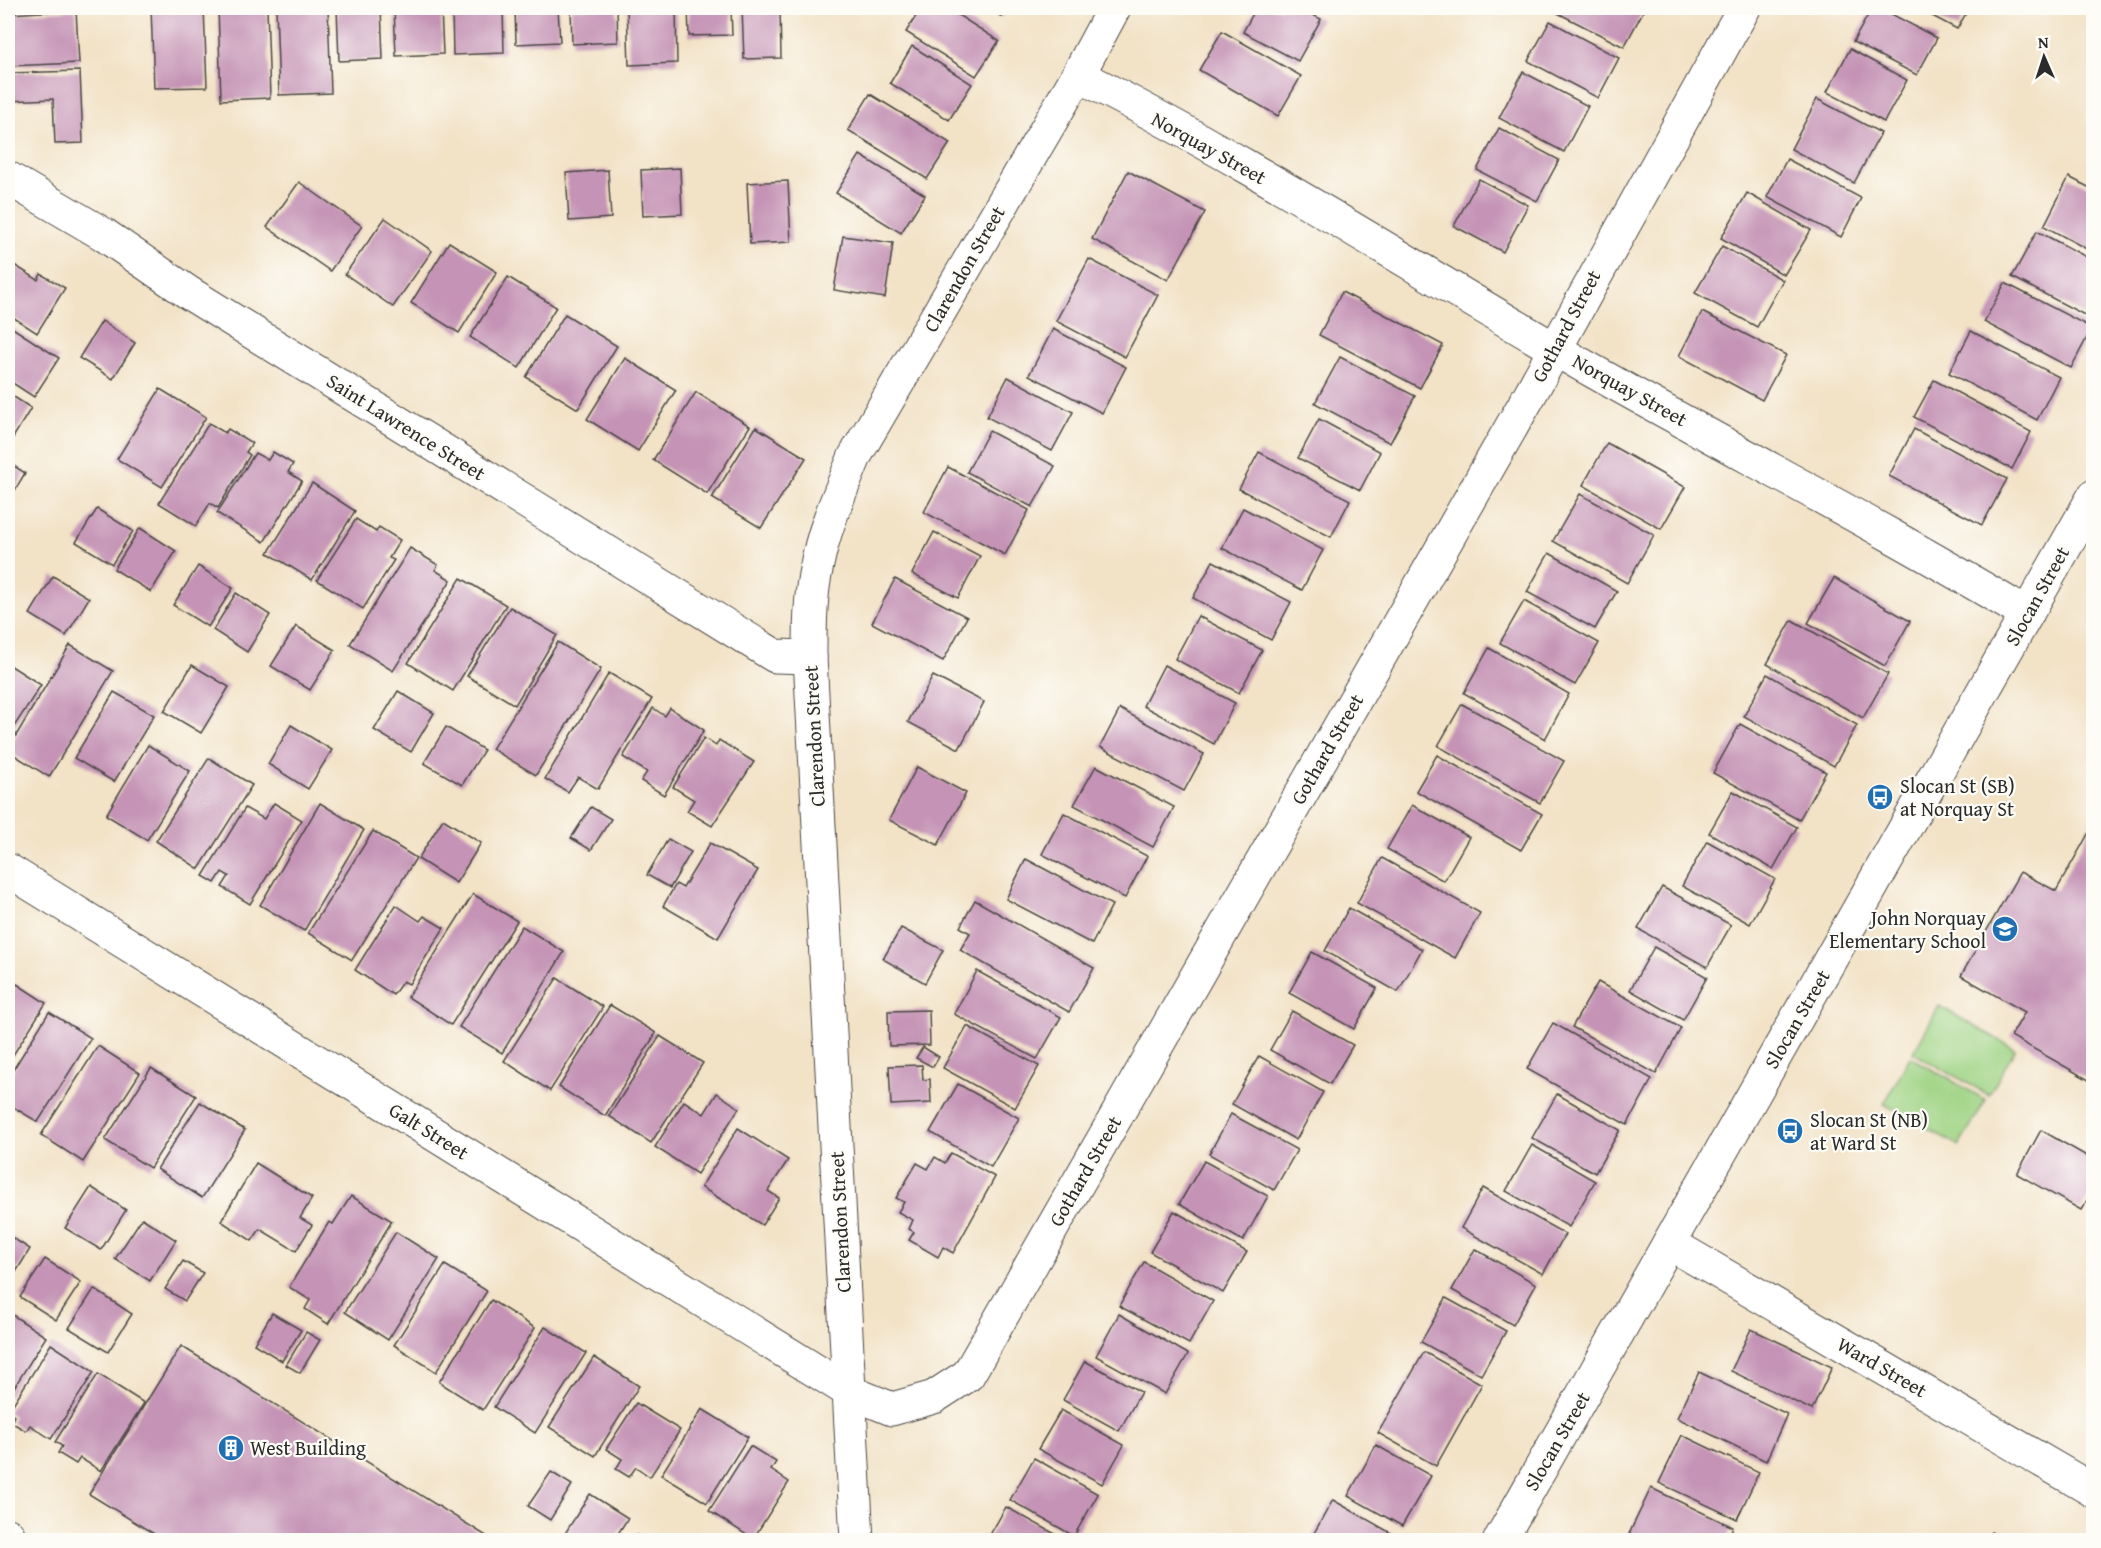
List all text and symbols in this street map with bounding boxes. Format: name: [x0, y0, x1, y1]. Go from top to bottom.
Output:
north arrow: [2014, 27, 2074, 87]
text: N: [2037, 30, 2049, 54]
street label: Norquay Street: [1147, 104, 1272, 191]
street label: Clarendon Street: [916, 200, 1012, 337]
street label: Gothard Street: [1524, 264, 1607, 387]
street label: Norquay Street: [1568, 346, 1693, 433]
street label: Saint Lawrence Street: [321, 366, 491, 487]
street label: Slocan Street: [1997, 541, 2076, 651]
street label: Clarendon Street: [795, 665, 832, 807]
street label: Gothard Street: [1283, 688, 1370, 809]
place label: Slocan St (SB) at Norquay St: [1900, 771, 2015, 823]
bus stop icon: Slocan St (SB) at Norquay St: [1865, 782, 1895, 812]
place label: John Norquay Elementary School: [1829, 903, 1986, 955]
school or university icon: John Norquay Elementary School: [1990, 914, 2020, 944]
street label: Slocan Street: [1756, 964, 1837, 1074]
street label: Galt Street: [384, 1095, 475, 1166]
place label: Slocan St (NB) at Ward St: [1810, 1105, 1928, 1157]
street label: Gothard Street: [1041, 1110, 1128, 1231]
bus stop icon: Slocan St (NB) at Ward St: [1775, 1116, 1805, 1146]
street label: Clarendon Street: [821, 1151, 858, 1293]
street label: Ward Street: [1832, 1329, 1933, 1404]
street label: Slocan Street: [1516, 1386, 1597, 1496]
building icon: West Building: [216, 1433, 246, 1463]
place label: West Building: [250, 1433, 366, 1462]

